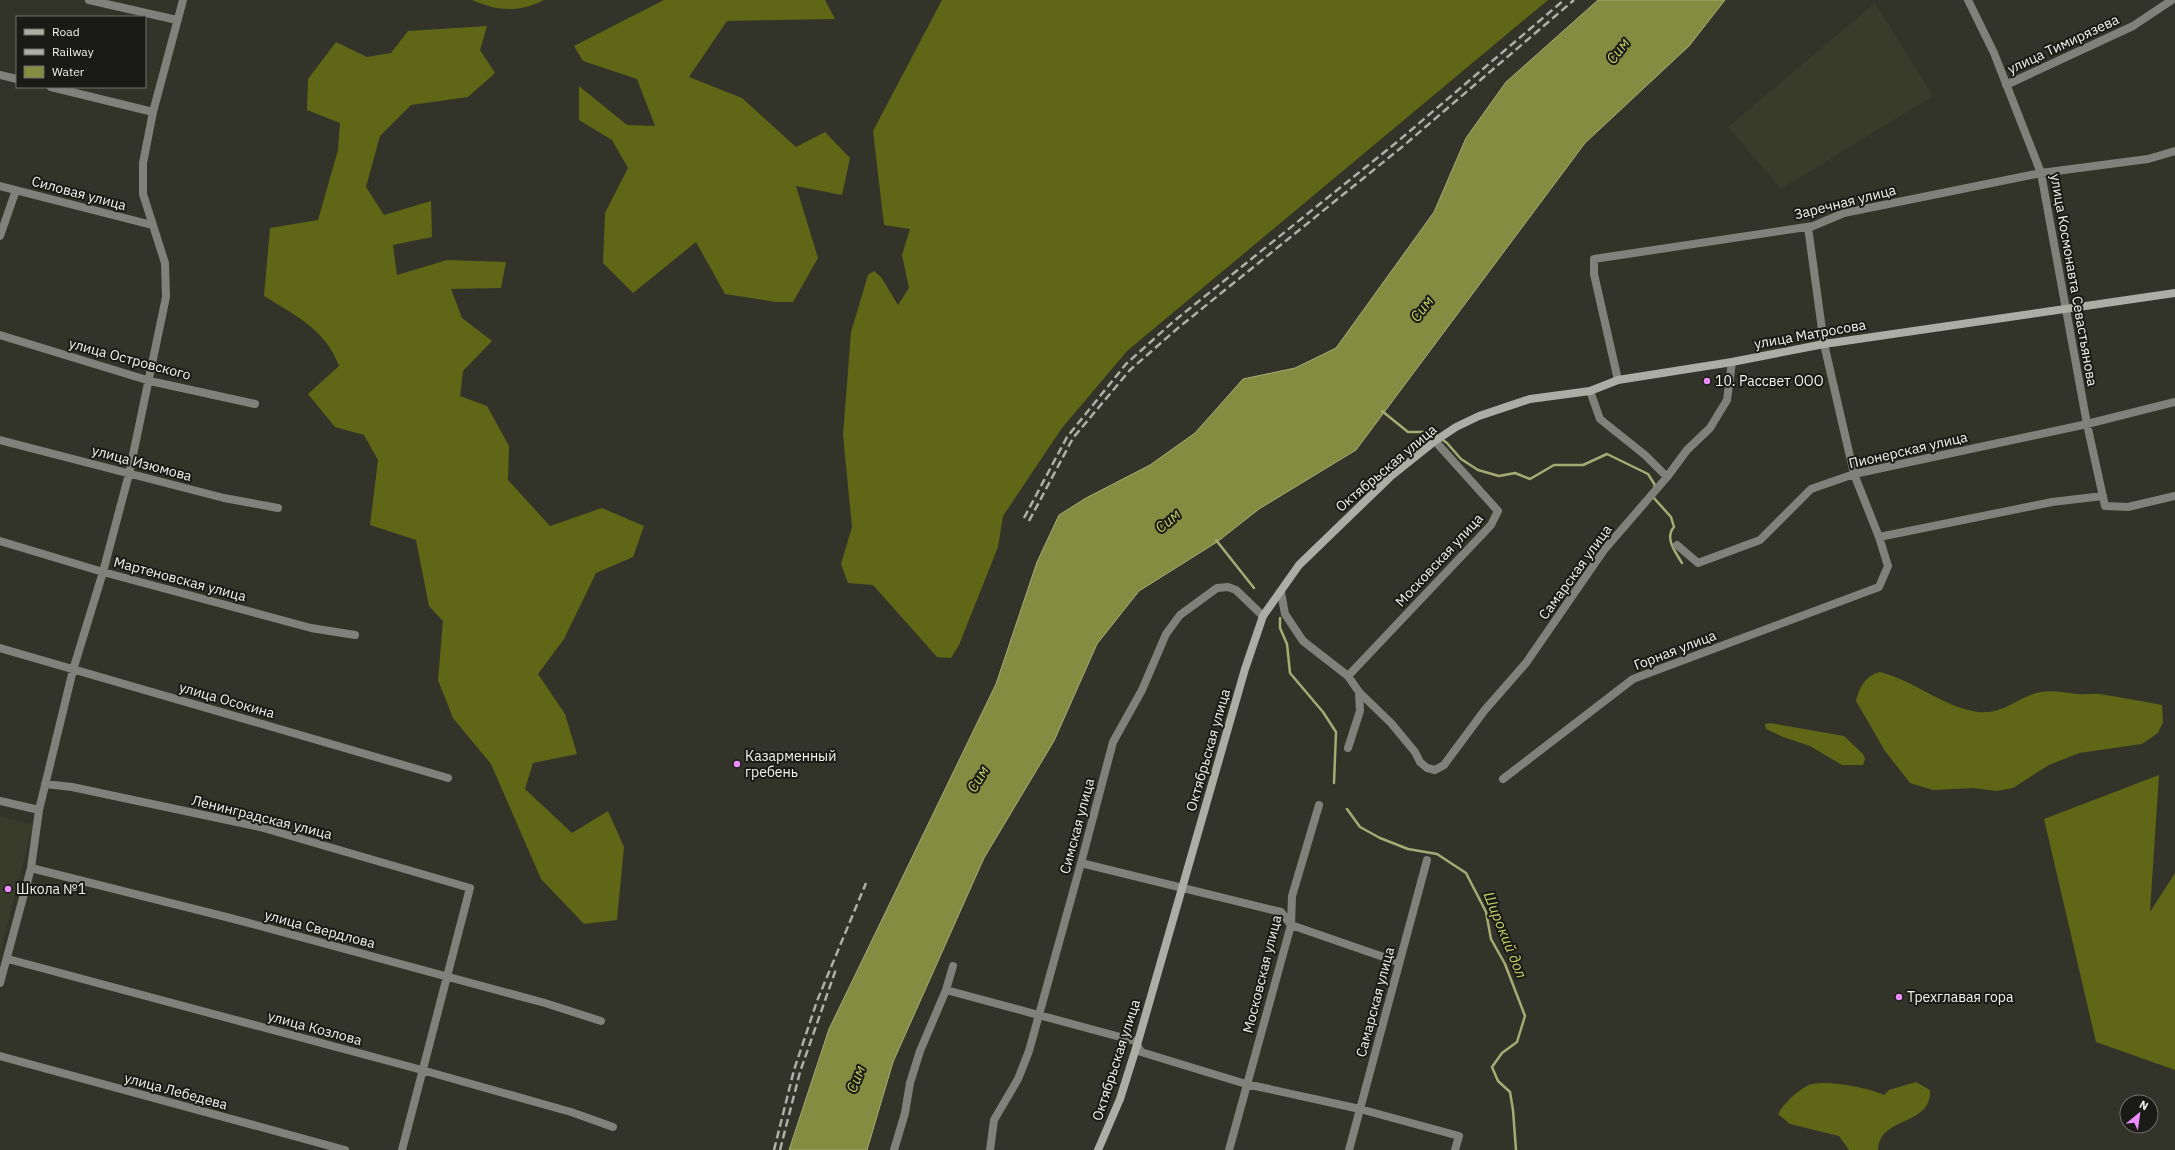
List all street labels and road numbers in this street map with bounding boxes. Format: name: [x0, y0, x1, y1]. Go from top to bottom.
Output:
street label: улица Тимирязева: [2004, 10, 2122, 78]
street label: Силовая улица: [30, 172, 129, 214]
street label: улица Космонавта Севастьянова: [2046, 172, 2102, 388]
street label: Заречная улица: [1792, 181, 1898, 223]
street label: улица Матросова: [1753, 315, 1868, 353]
street label: улица Островского: [67, 334, 193, 384]
street label: Октябрьская улица: [1332, 420, 1441, 516]
street label: Пионерская улица: [1847, 427, 1970, 472]
street label: улица Изюмова: [90, 441, 194, 485]
street label: Московская улица: [1391, 509, 1487, 610]
street label: Самарская улица: [1534, 521, 1616, 623]
street label: Мартеновская улица: [112, 553, 249, 605]
street label: Горная улица: [1631, 626, 1719, 674]
street label: улица Осокина: [177, 678, 277, 722]
street label: Октябрьская улица: [1182, 686, 1234, 813]
street label: Симская улица: [1056, 776, 1099, 876]
street label: Ленинградская улица: [190, 791, 335, 843]
street label: улица Свердлова: [263, 906, 378, 953]
street label: Московская улица: [1239, 913, 1285, 1035]
street label: Самарская улица: [1352, 945, 1398, 1059]
street label: Октябрьская улица: [1088, 997, 1144, 1123]
street label: улица Козлова: [266, 1007, 365, 1049]
street label: улица Лебедева: [122, 1069, 230, 1114]

